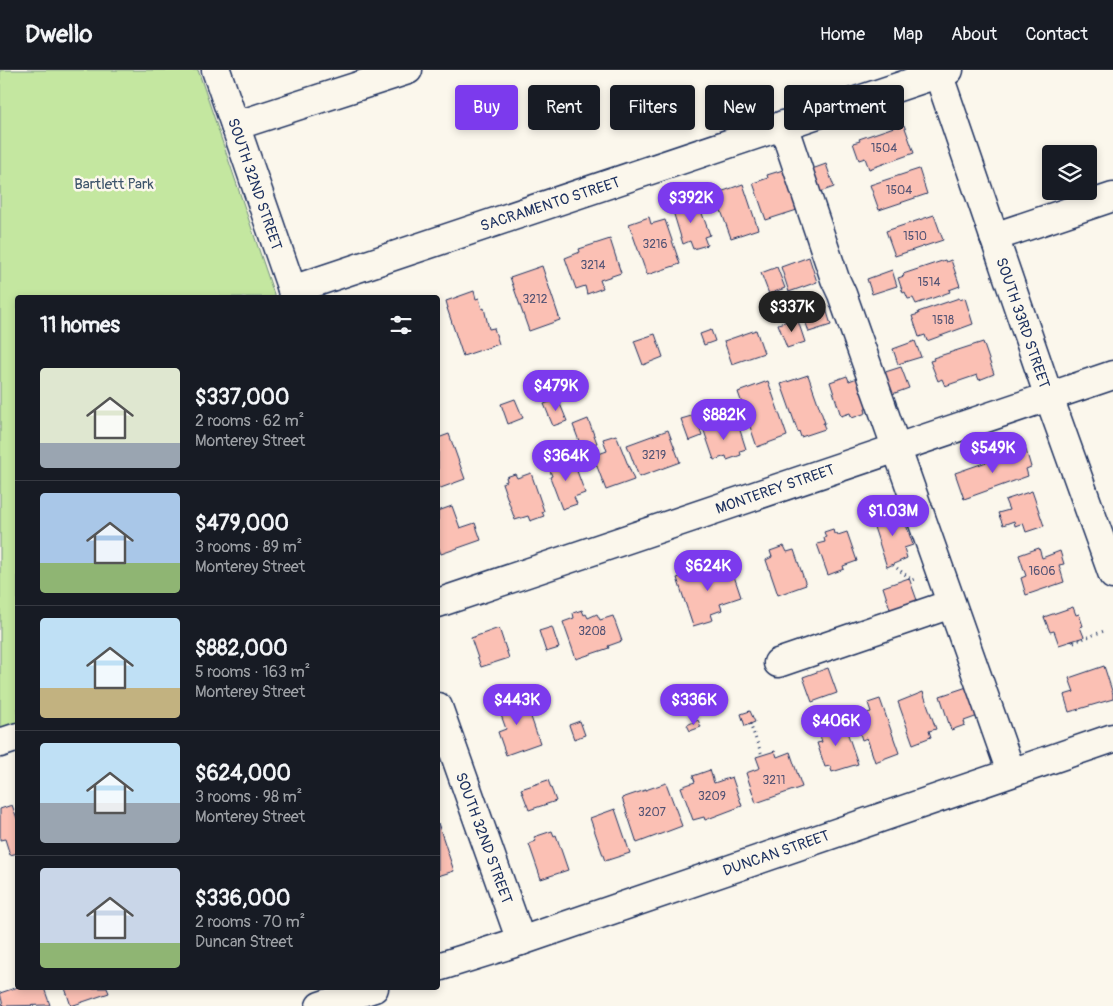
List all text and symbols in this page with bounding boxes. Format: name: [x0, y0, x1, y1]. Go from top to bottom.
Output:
text: Dwello: [25, 20, 92, 49]
text: Home: [820, 23, 865, 46]
text: Map: [893, 23, 923, 46]
text: About: [951, 23, 997, 46]
text: Contact: [1025, 23, 1088, 46]
chip: Buy: [455, 85, 518, 130]
chip: Rent: [528, 85, 600, 130]
chip: Filters: [610, 85, 695, 130]
chip: New: [705, 85, 774, 130]
chip: Apartment: [784, 85, 904, 130]
street label: SOUTH 32ND STREET: [223, 116, 286, 253]
house number: 1504: [871, 141, 897, 156]
map controls: [1042, 145, 1097, 200]
button: layers: [1042, 145, 1097, 200]
street label: SACRAMENTO STREET: [478, 173, 623, 236]
park label: Bartlett Park: [74, 175, 154, 194]
pin: $392K: [656, 182, 726, 224]
house number: 1504: [886, 183, 912, 198]
text: $392K: [669, 188, 713, 208]
house number: 1510: [903, 229, 927, 244]
house number: 3216: [642, 237, 668, 252]
street label: SOUTH 33RD STREET: [991, 255, 1054, 391]
house number: 3214: [580, 258, 606, 273]
house number: 1514: [918, 275, 940, 290]
pin: $337K: [757, 290, 827, 333]
house number: 3212: [523, 292, 548, 307]
text: $337K: [770, 297, 814, 317]
icon: filters: [387, 311, 415, 339]
text: 11 homes: [40, 312, 120, 339]
house number: 1518: [932, 313, 954, 328]
pin: $479K: [521, 370, 591, 412]
text: $479K: [534, 376, 578, 396]
text: $337,000: [195, 384, 289, 411]
icon: home: [80, 388, 140, 448]
pin: $882K: [689, 398, 759, 441]
text: $882K: [702, 405, 746, 425]
text: 2 rooms · 62 m²: [195, 411, 304, 431]
text: Monterey Street: [195, 431, 305, 451]
pin: $549K: [958, 432, 1028, 474]
text: $549K: [971, 438, 1015, 458]
pin: $364K: [531, 440, 601, 482]
text: $364K: [543, 446, 589, 466]
house number: 3219: [642, 448, 666, 463]
street label: MONTEREY STREET: [713, 460, 837, 519]
pin: $1.03M: [852, 494, 934, 537]
text: $1.03M: [868, 501, 918, 521]
text: $479,000: [195, 510, 289, 537]
icon: home: [80, 513, 140, 573]
text: 3 rooms · 89 m²: [195, 537, 302, 557]
pin: $624K: [673, 550, 743, 592]
text: $624K: [685, 556, 731, 576]
text: Monterey Street: [195, 557, 305, 577]
house number: 1606: [1029, 564, 1055, 579]
house number: 3208: [578, 624, 606, 639]
text: $882,000: [195, 635, 288, 662]
icon: home: [80, 638, 140, 698]
text: 5 rooms · 163 m²: [195, 662, 310, 682]
text: Monterey Street: [195, 682, 305, 702]
pin: $443K: [482, 684, 552, 726]
pin: $336K: [659, 684, 729, 726]
text: $443K: [494, 690, 540, 710]
text: $336K: [671, 690, 717, 710]
pin: $406K: [801, 704, 871, 747]
text: $406K: [812, 711, 860, 731]
text: $624,000: [195, 760, 291, 787]
icon: home: [80, 763, 140, 823]
street label: SOUTH 32ND STREET: [451, 770, 516, 907]
house number: 3211: [763, 773, 785, 788]
text: 3 rooms · 98 m²: [195, 787, 302, 807]
house number: 3209: [698, 789, 726, 804]
house number: 3207: [638, 805, 667, 820]
text: Monterey Street: [195, 807, 305, 827]
street label: DUNCAN STREET: [720, 826, 832, 881]
text: $336,000: [195, 885, 290, 912]
icon: home: [80, 888, 140, 948]
text: 2 rooms · 70 m²: [195, 912, 305, 932]
text: Duncan Street: [195, 932, 293, 952]

